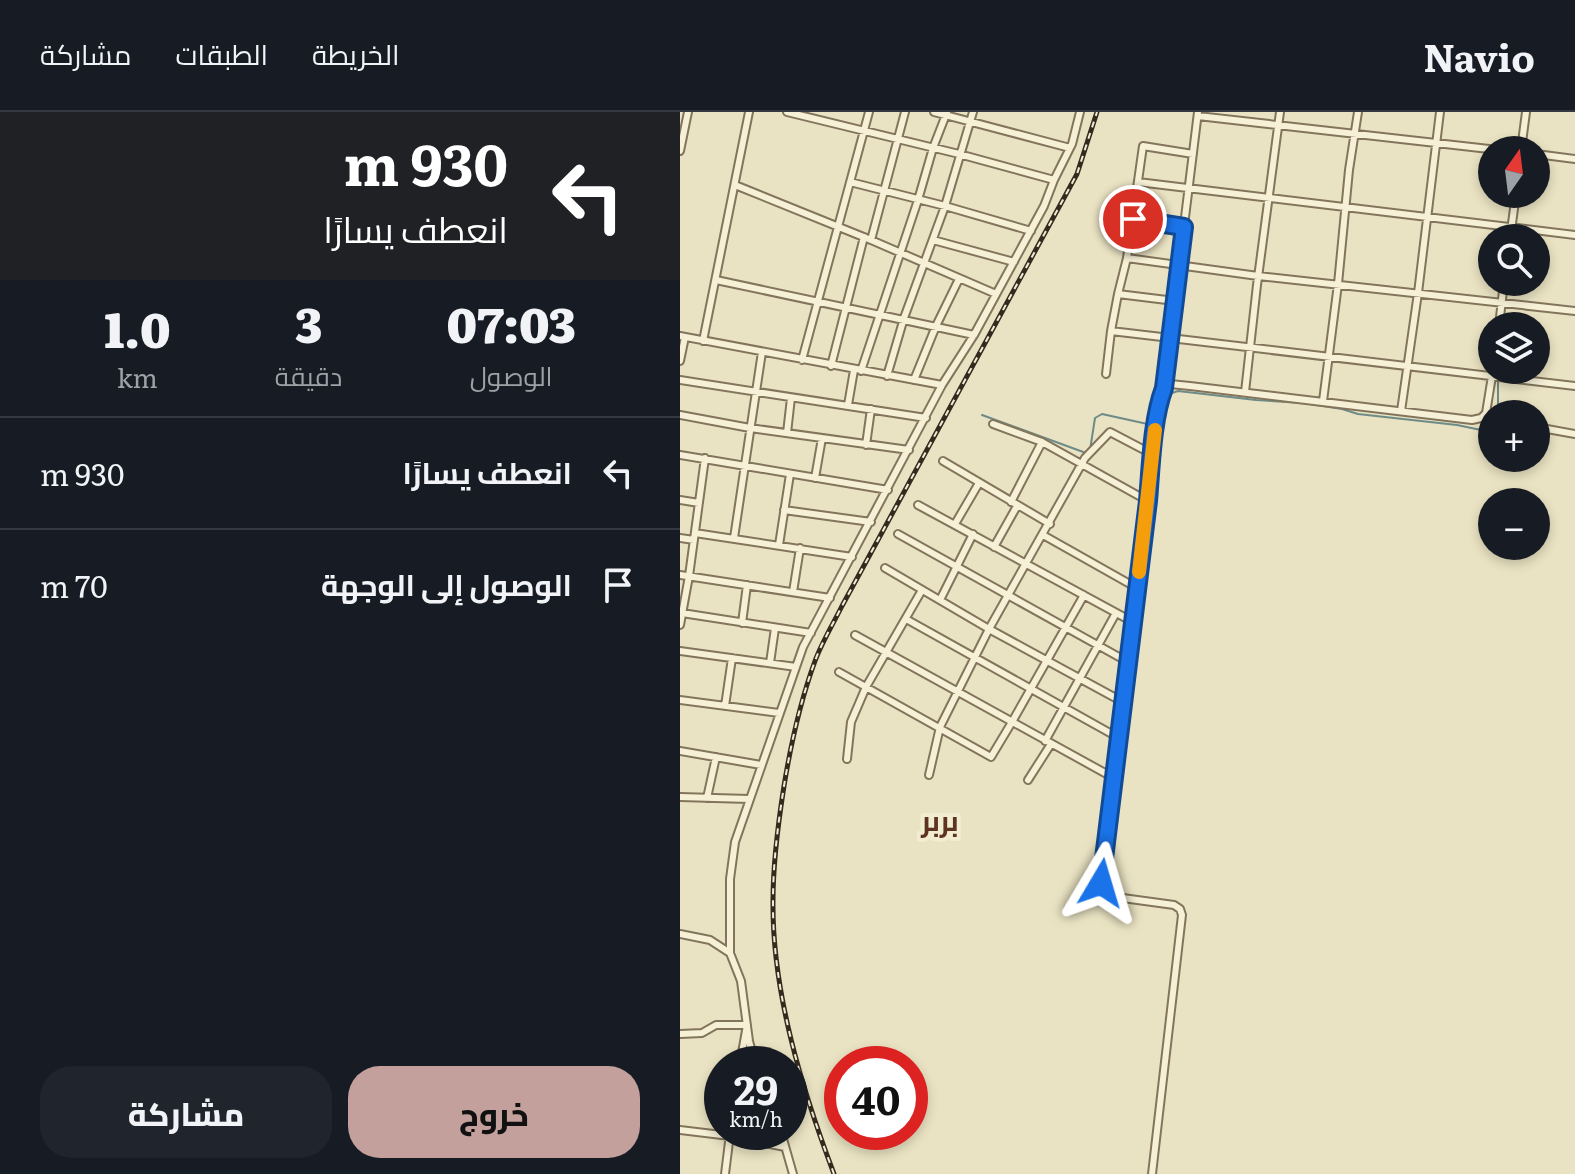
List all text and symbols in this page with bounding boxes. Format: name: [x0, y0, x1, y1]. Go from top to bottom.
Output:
text: Navio: [1423, 27, 1535, 84]
text: مشاركة: [40, 32, 131, 74]
text: الطبقات: [175, 32, 268, 74]
text: الخريطة: [312, 32, 399, 74]
text: 930 m: [344, 120, 508, 203]
north arrow: [1478, 136, 1550, 208]
map controls: [1478, 136, 1550, 560]
icon: left: [536, 144, 640, 248]
pin: [1099, 185, 1167, 253]
icon: arrive: [1111, 197, 1155, 241]
text: انعطف يسارًا: [323, 201, 508, 254]
button: search: [1478, 224, 1550, 296]
text: 3: [295, 287, 322, 358]
text: 07:03: [447, 287, 576, 358]
text: 1.0: [104, 292, 171, 363]
button: layers: [1478, 312, 1550, 384]
text: دقيقة: [275, 355, 342, 394]
text: الوصول: [470, 355, 553, 394]
text: km: [117, 357, 158, 396]
button: +: [1478, 400, 1550, 472]
text: انعطف يسارًا: [402, 449, 572, 493]
text: 930 m: [40, 451, 124, 495]
icon: left: [596, 451, 640, 495]
button: −: [1478, 488, 1550, 560]
text: الوصول إلى الوجهة: [321, 561, 572, 605]
text: 70 m: [40, 563, 108, 607]
icon: arrive: [596, 563, 640, 607]
district label: بربر: [920, 798, 959, 840]
position arrow: [1059, 841, 1143, 925]
speed limit sign: 40: [824, 1046, 928, 1150]
text: 29: [734, 1058, 778, 1117]
button: مشاركة: [40, 1066, 332, 1158]
button: خروج: [348, 1066, 640, 1158]
text: km/h: [729, 1103, 783, 1133]

